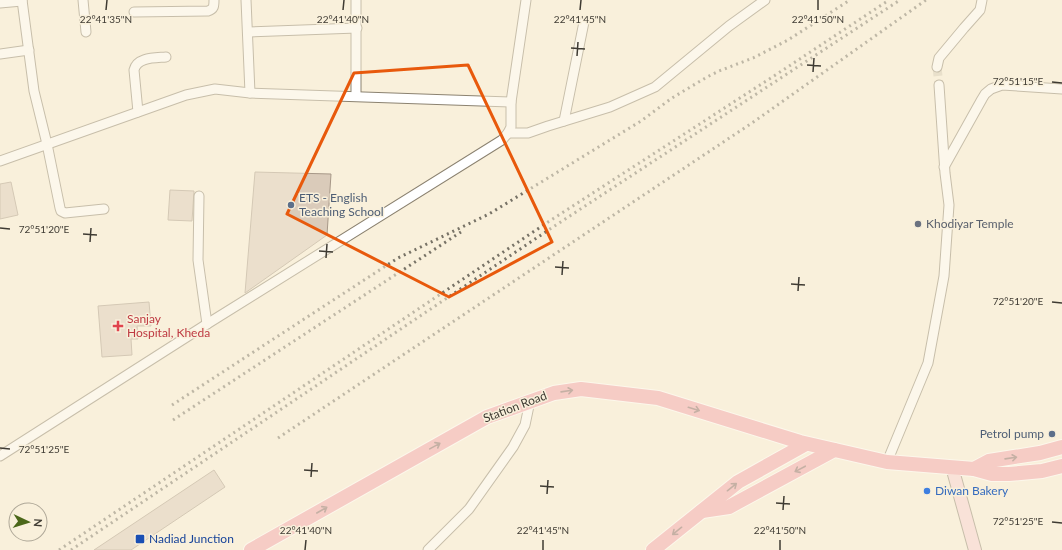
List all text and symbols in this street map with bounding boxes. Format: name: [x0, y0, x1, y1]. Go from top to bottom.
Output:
text: 22°41'35"N: [80, 13, 132, 25]
text: 22°41'40"N: [317, 13, 369, 25]
text: 22°41'45"N: [554, 13, 606, 25]
text: 22°41'50"N: [792, 13, 844, 25]
text: 72°51'15"E: [993, 75, 1043, 87]
place label: ETS - English Teaching School: [299, 190, 384, 219]
marker: ETS - English Teaching School: [286, 200, 296, 210]
place label: Khodiyar Temple: [926, 216, 1014, 231]
marker: Khodiyar Temple: [913, 219, 923, 229]
text: 72°51'20"E: [19, 223, 69, 235]
text: 72°51'20"E: [993, 295, 1043, 307]
place label: Sanjay Hospital, Kheda: [127, 311, 210, 340]
marker: Sanjay Hospital, Kheda: [112, 320, 124, 332]
one-way arrow: [560, 387, 573, 395]
street label: Station Road: [481, 388, 549, 426]
one-way arrow: [688, 406, 701, 413]
place label: Petrol pump: [980, 426, 1044, 441]
marker: Petrol pump: [1047, 429, 1057, 439]
one-way arrow: [429, 442, 441, 450]
text: 72°51'25"E: [19, 443, 69, 455]
one-way arrow: [1004, 454, 1017, 462]
one-way arrow: [794, 465, 806, 473]
one-way arrow: [726, 482, 737, 491]
place label: Diwan Bakery: [935, 483, 1009, 498]
marker: Diwan Bakery: [922, 486, 932, 496]
north arrow: [8, 502, 48, 542]
one-way arrow: [315, 506, 327, 513]
text: 72°51'25"E: [993, 515, 1043, 527]
text: N: [32, 518, 45, 527]
text: 22°41'40"N: [280, 524, 332, 536]
text: 22°41'45"N: [517, 524, 569, 536]
text: 22°41'50"N: [754, 524, 806, 536]
one-way arrow: [672, 526, 683, 535]
place label: Nadiad Junction: [149, 531, 234, 546]
marker: Nadiad Junction: [134, 533, 146, 545]

